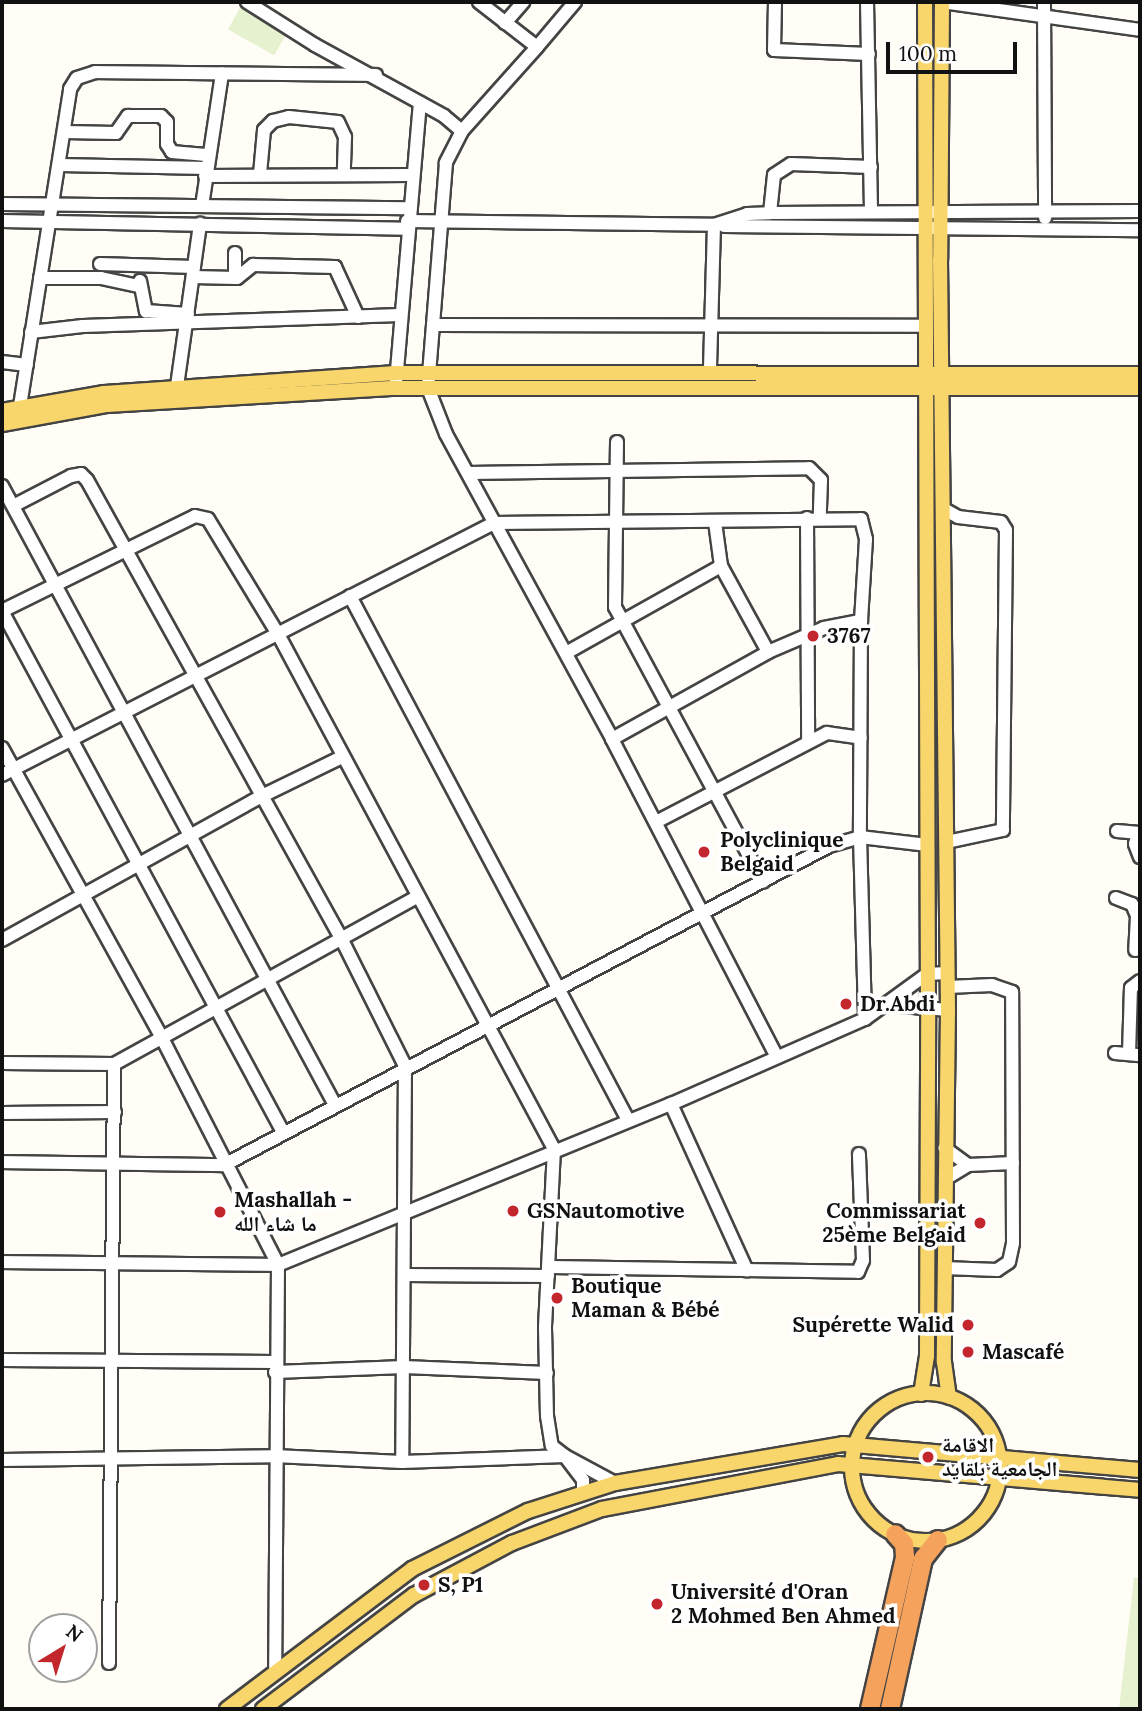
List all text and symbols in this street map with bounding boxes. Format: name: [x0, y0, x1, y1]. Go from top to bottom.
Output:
scale bar: [890, 28, 1021, 72]
text: 100 m: [899, 40, 957, 67]
place label: 3767: [827, 623, 871, 649]
marker: 3767: [805, 628, 821, 644]
place label: Polyclinique Belgaid: [720, 827, 844, 877]
marker: Polyclinique Belgaid: [694, 842, 714, 862]
place label: Dr.Abdi: [860, 991, 935, 1017]
marker: Dr.Abdi: [838, 996, 854, 1012]
place label: Mashallah - ما شاء الله: [234, 1187, 352, 1237]
place label: GSNautomotive: [527, 1198, 684, 1224]
place label: Commissariat 25ème Belgaid: [822, 1198, 966, 1248]
marker: GSNautomotive: [505, 1203, 521, 1219]
marker: Mashallah - ما شاء الله: [212, 1204, 228, 1220]
marker: Commissariat 25ème Belgaid: [972, 1215, 988, 1231]
place label: Boutique Maman & Bébé: [571, 1273, 720, 1323]
marker: Boutique Maman & Bébé: [549, 1290, 565, 1306]
place label: Supérette Walid: [793, 1312, 954, 1338]
marker: Supérette Walid: [960, 1317, 976, 1333]
place label: Mascafé: [982, 1339, 1064, 1365]
marker: Mascafé: [960, 1344, 976, 1360]
place label: الاقامة الجامعية بلقايد: [942, 1432, 1058, 1482]
marker: الاقامة الجامعية بلقايد: [920, 1449, 936, 1465]
place label: S, P1: [438, 1572, 483, 1598]
marker: S, P1: [416, 1577, 432, 1593]
place label: Université d'Oran 2 Mohmed Ben Ahmed: [671, 1579, 895, 1629]
marker: Université d'Oran 2 Mohmed Ben Ahmed: [649, 1596, 665, 1612]
north arrow: [28, 1613, 98, 1683]
text: N: [62, 1619, 88, 1647]

